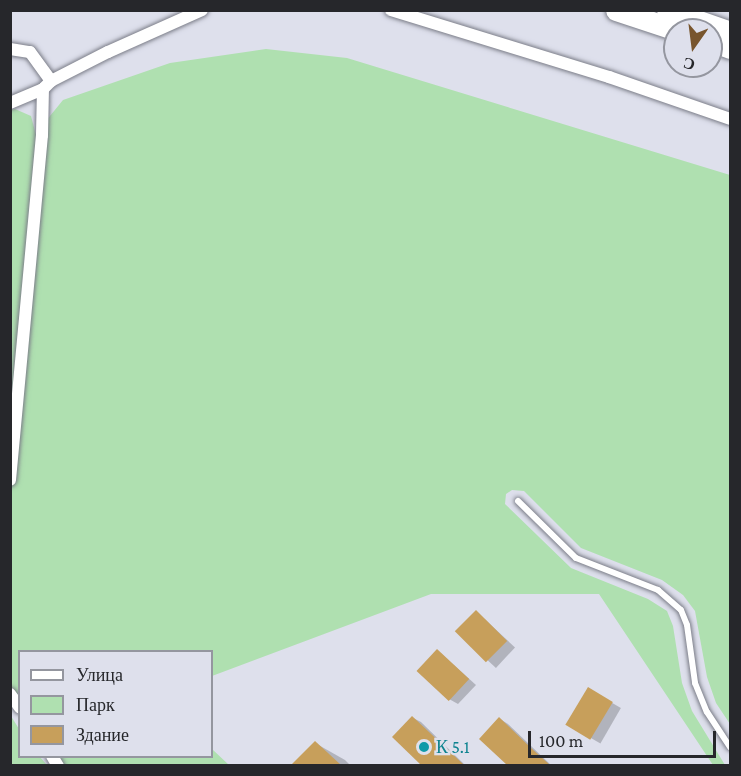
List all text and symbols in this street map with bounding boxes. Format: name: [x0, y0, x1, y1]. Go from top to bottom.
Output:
north arrow: [663, 18, 723, 78]
text: С: [681, 54, 697, 74]
legend: [18, 650, 213, 758]
text: Улица: [76, 665, 123, 685]
text: Парк: [76, 695, 115, 715]
scale bar: [531, 719, 718, 757]
text: Здание: [76, 725, 129, 745]
text: 100 m: [539, 731, 583, 751]
place label: К 5.1: [436, 736, 470, 758]
marker: К 5.1: [417, 740, 431, 754]

